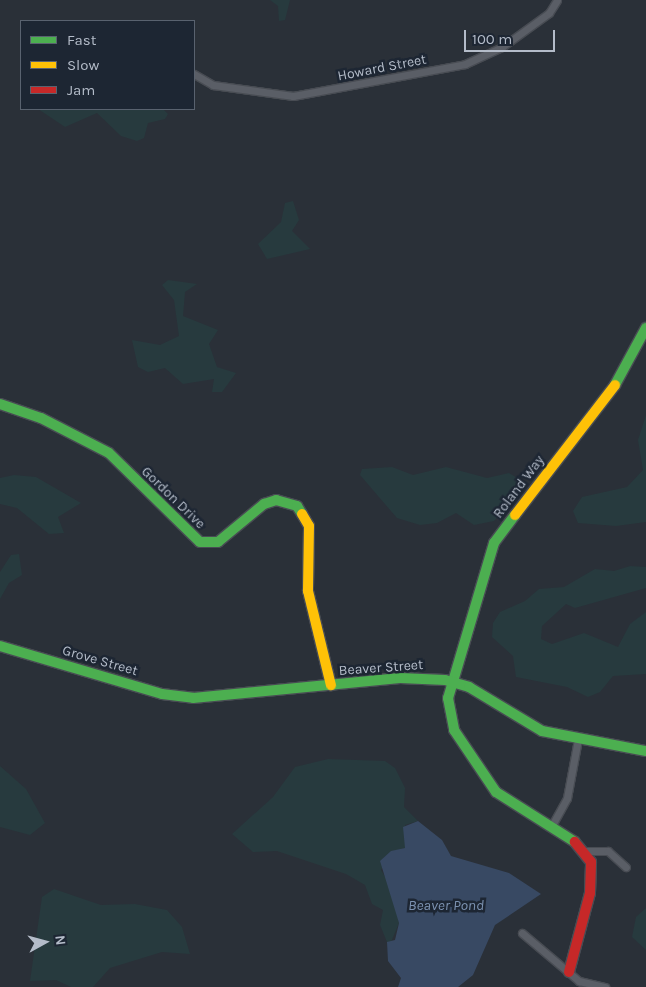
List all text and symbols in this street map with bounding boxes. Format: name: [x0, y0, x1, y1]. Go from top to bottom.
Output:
legend: [20, 20, 195, 110]
scale bar: [466, 20, 557, 52]
text: 100 m: [472, 30, 512, 48]
text: Fast: [67, 31, 96, 49]
street label: Howard Street: [336, 51, 428, 85]
text: Slow: [67, 56, 99, 74]
text: Jam: [67, 81, 95, 99]
street label: Roland Way: [490, 452, 548, 522]
street label: Gordon Drive: [138, 463, 208, 533]
street label: Grove Street: [60, 642, 140, 680]
street label: Beaver Street: [338, 657, 424, 679]
water label: Beaver Pond: [408, 897, 484, 915]
north arrow: [20, 917, 70, 967]
text: N: [51, 934, 69, 946]

